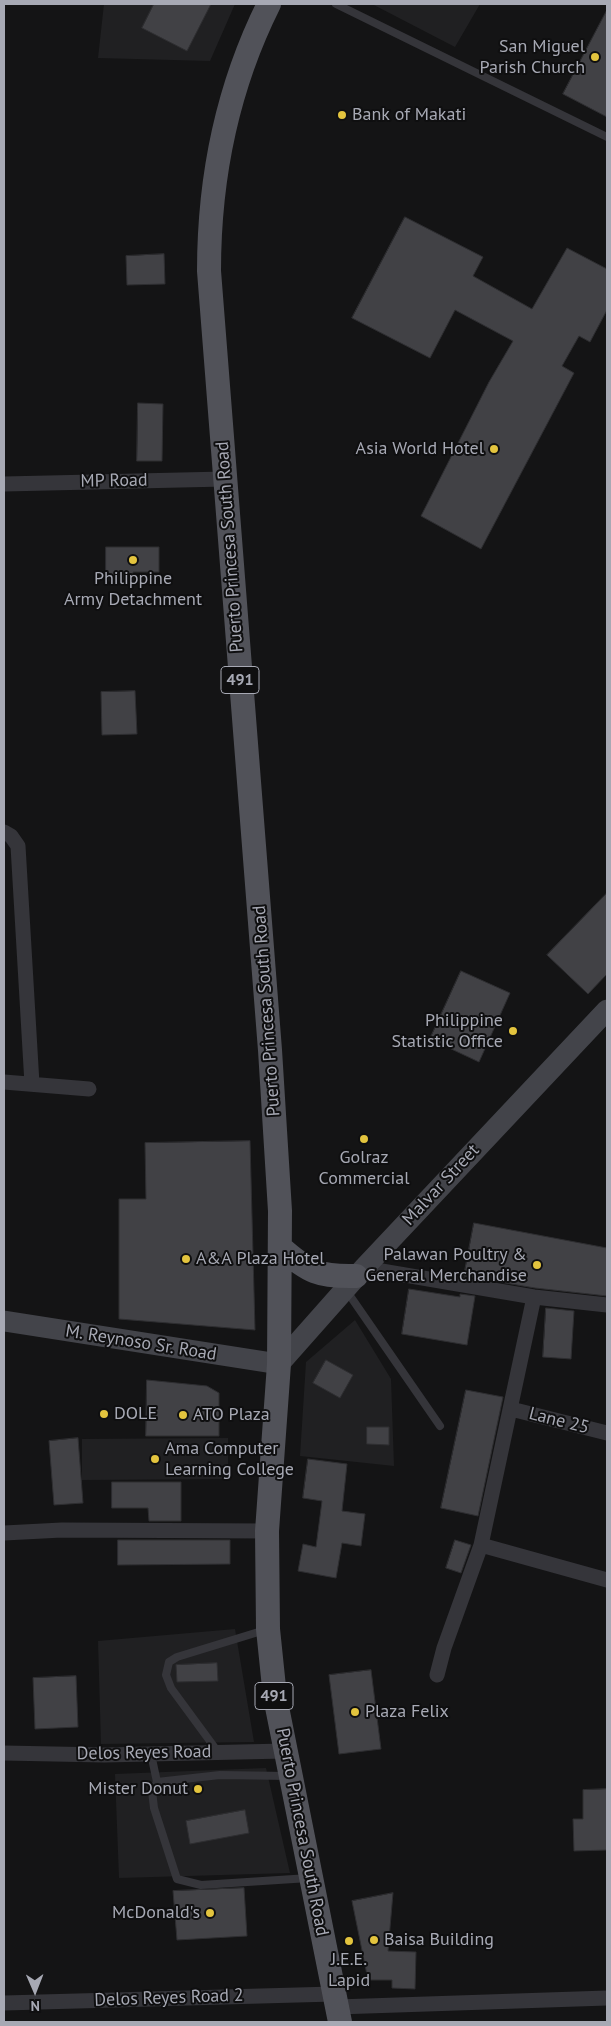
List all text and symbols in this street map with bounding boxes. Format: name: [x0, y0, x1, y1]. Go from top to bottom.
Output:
place label: San Miguel Parish Church: [480, 36, 585, 78]
marker: San Miguel Parish Church: [589, 51, 601, 63]
place label: Bank of Makati: [352, 104, 466, 126]
marker: Bank of Makati: [336, 109, 348, 121]
place label: Asia World Hotel: [356, 438, 484, 460]
street label: Puerto Princesa South Road: [212, 441, 248, 653]
marker: Asia World Hotel: [488, 443, 500, 455]
street label: MP Road: [80, 470, 148, 492]
marker: Philippine Army Detachment: [127, 554, 139, 566]
place label: Philippine Army Detachment: [64, 568, 202, 610]
road number: 491: [221, 666, 259, 694]
street label: Puerto Princesa South Road: [249, 905, 285, 1117]
place label: Philippine Statistic Office: [391, 1010, 503, 1052]
marker: Philippine Statistic Office: [507, 1025, 519, 1037]
marker: Golraz Commercial: [358, 1133, 370, 1145]
street label: Malvar Street: [398, 1140, 484, 1230]
place label: Golraz Commercial: [319, 1147, 409, 1190]
place label: Palawan Poultry & General Merchandise: [365, 1244, 527, 1286]
place label: A&A Plaza Hotel: [196, 1248, 325, 1270]
marker: A&A Plaza Hotel: [180, 1253, 192, 1265]
marker: Palawan Poultry & General Merchandise: [531, 1259, 543, 1271]
street label: M. Reynoso Sr. Road: [64, 1320, 218, 1366]
place label: DOLE: [114, 1403, 157, 1425]
street label: Lane 25: [527, 1403, 591, 1439]
place label: ATO Plaza: [193, 1404, 270, 1426]
marker: DOLE: [98, 1408, 110, 1420]
marker: ATO Plaza: [177, 1409, 189, 1421]
place label: Ama Computer Learning College: [165, 1438, 294, 1480]
marker: Ama Computer Learning College: [149, 1453, 161, 1465]
road number: 491: [255, 1682, 293, 1710]
place label: Plaza Felix: [365, 1701, 449, 1723]
marker: Plaza Felix: [349, 1706, 361, 1718]
street label: Puerto Princesa South Road: [271, 1726, 333, 1938]
street label: Delos Reyes Road: [77, 1741, 211, 1765]
place label: Mister Donut: [88, 1778, 188, 1800]
marker: Mister Donut: [192, 1783, 204, 1795]
place label: McDonald's: [112, 1902, 200, 1924]
marker: McDonald's: [204, 1907, 216, 1919]
place label: Baisa Building: [384, 1929, 494, 1951]
marker: Baisa Building: [368, 1934, 380, 1946]
marker: J.E.E. Lapid: [343, 1935, 355, 1947]
place label: J.E.E. Lapid: [328, 1949, 370, 1992]
north arrow: [10, 1966, 60, 2016]
street label: Delos Reyes Road 2: [94, 1985, 244, 2011]
text: N: [31, 1997, 40, 2015]

